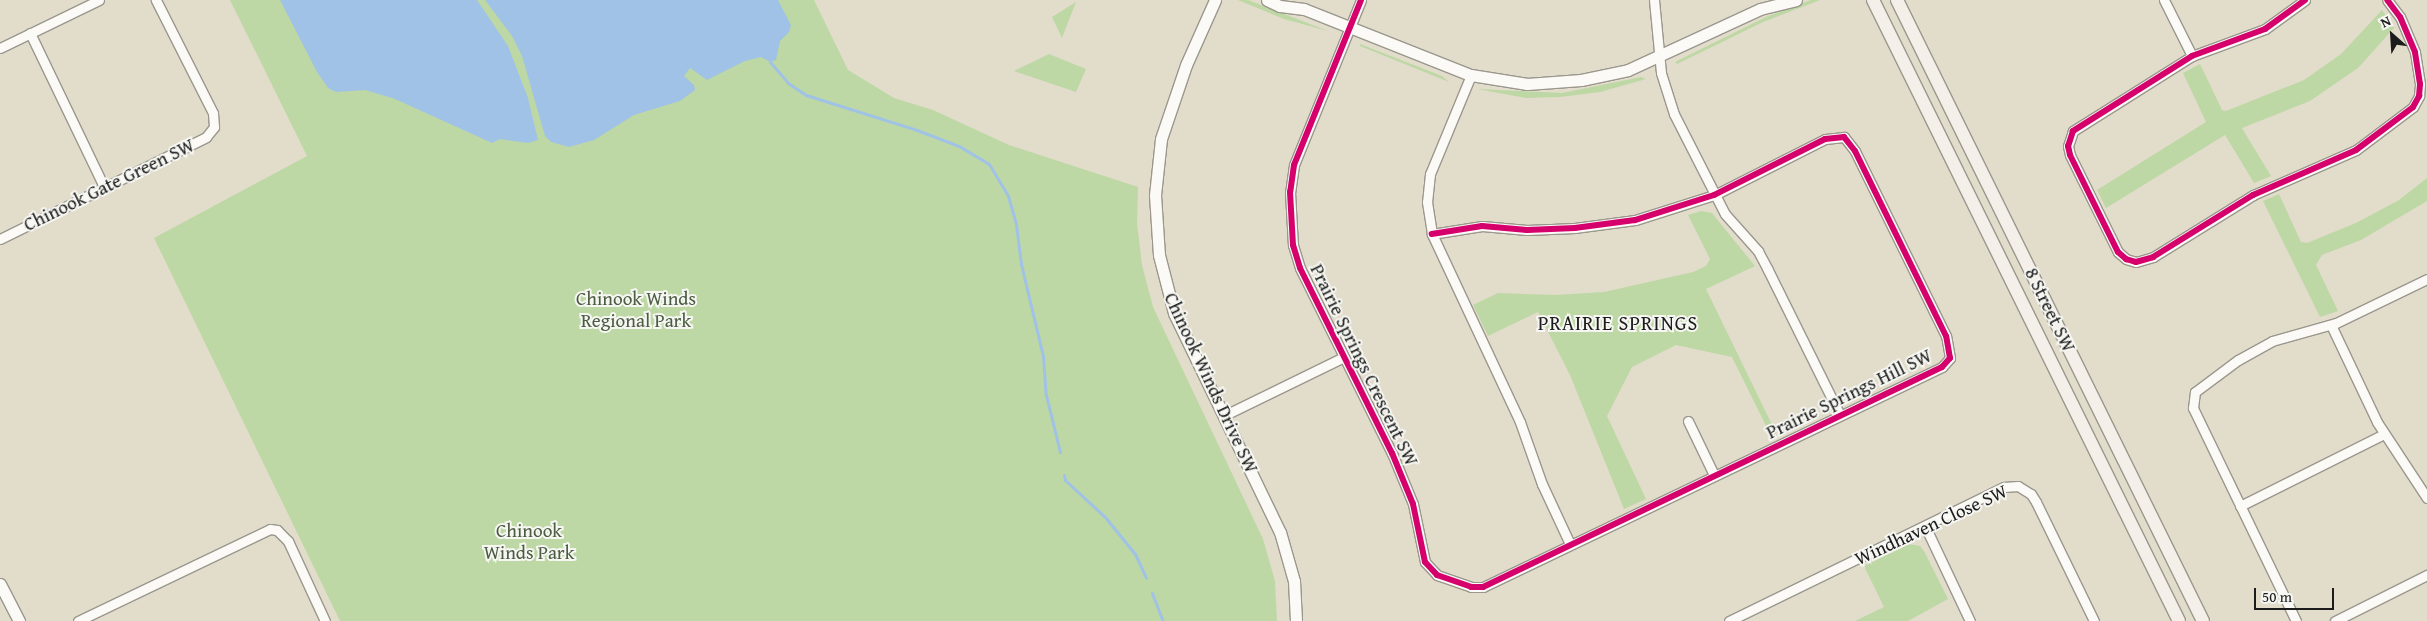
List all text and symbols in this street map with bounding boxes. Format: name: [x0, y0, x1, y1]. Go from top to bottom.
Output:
north arrow: [2367, 10, 2417, 60]
text: N: [2377, 10, 2394, 33]
street label: Chinook Gate Green SW: [20, 134, 198, 236]
street label: Prairie Springs Crescent SW: [1305, 260, 1423, 470]
street label: 8 Street SW: [2020, 264, 2080, 356]
park label: Chinook Winds Regional Park: [576, 288, 696, 332]
street label: Chinook Winds Drive SW: [1159, 289, 1263, 477]
district label: PRAIRIE SPRINGS: [1536, 310, 1700, 334]
street label: Prairie Springs Hill SW: [1763, 344, 1935, 444]
street label: Windhaven Close SW: [1851, 480, 2011, 570]
park label: Chinook Winds Park: [484, 520, 574, 564]
scale bar: [2257, 578, 2337, 610]
text: 50 m: [2262, 586, 2292, 607]

